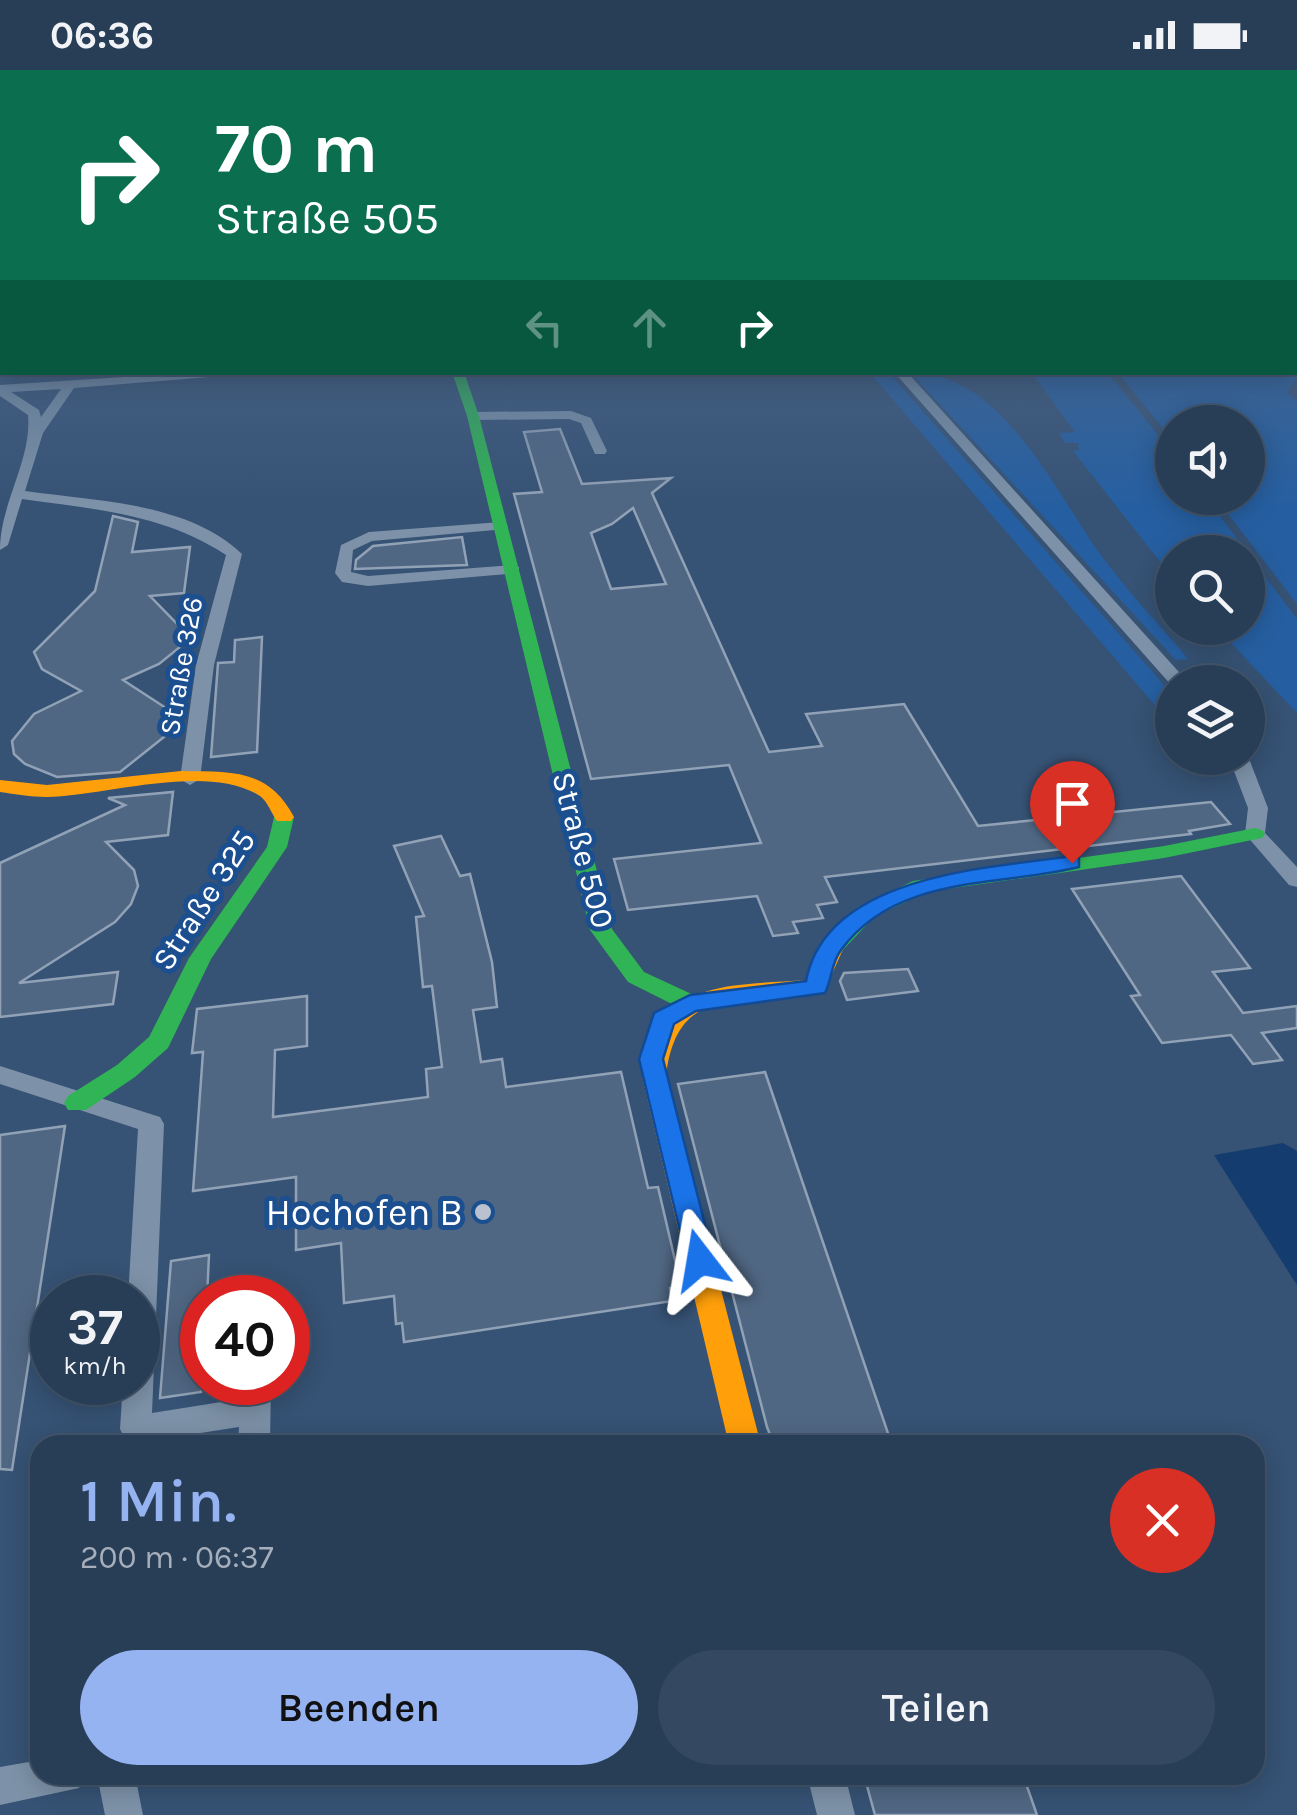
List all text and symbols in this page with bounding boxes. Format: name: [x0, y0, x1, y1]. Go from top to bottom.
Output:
text: 06:36: [50, 13, 154, 58]
text: 70 m: [215, 108, 378, 190]
icon: right: [50, 110, 180, 240]
text: Straße 505: [215, 192, 439, 244]
icon: left: [517, 300, 572, 355]
icon: ahead: [622, 300, 677, 355]
icon: right: [727, 300, 782, 355]
map controls: [1155, 405, 1265, 775]
button: sound: [1155, 405, 1265, 515]
button: search: [1155, 535, 1265, 645]
street label: Straße 326: [153, 594, 209, 738]
button: layers: [1155, 665, 1265, 775]
pin: [1030, 761, 1115, 864]
street label: Straße 500: [544, 768, 622, 932]
icon: arrive: [1045, 776, 1100, 831]
street label: Straße 325: [145, 823, 263, 977]
place label: Hochofen B: [265, 1190, 463, 1235]
marker: Hochofen B: [472, 1201, 494, 1223]
position arrow: [648, 1208, 752, 1312]
speed limit sign: 40: [180, 1275, 310, 1405]
text: 37: [67, 1298, 123, 1357]
text: km/h: [63, 1351, 127, 1380]
text: 1 Min.: [80, 1466, 236, 1536]
button: close: [1110, 1468, 1215, 1573]
text: 200 m · 06:37: [80, 1539, 274, 1576]
button: Beenden: [80, 1650, 638, 1765]
button: Teilen: [658, 1650, 1215, 1765]

